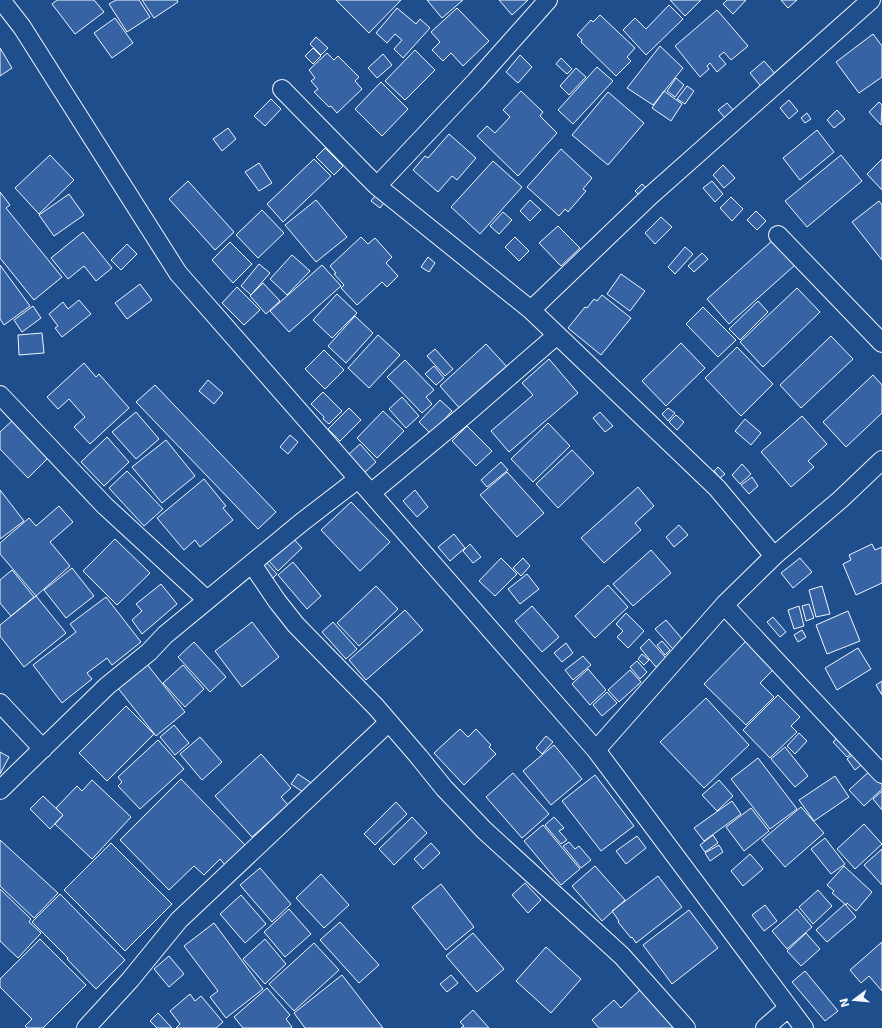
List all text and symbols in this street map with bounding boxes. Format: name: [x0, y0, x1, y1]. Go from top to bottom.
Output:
north arrow: [834, 980, 874, 1020]
text: N: [837, 996, 852, 1009]

